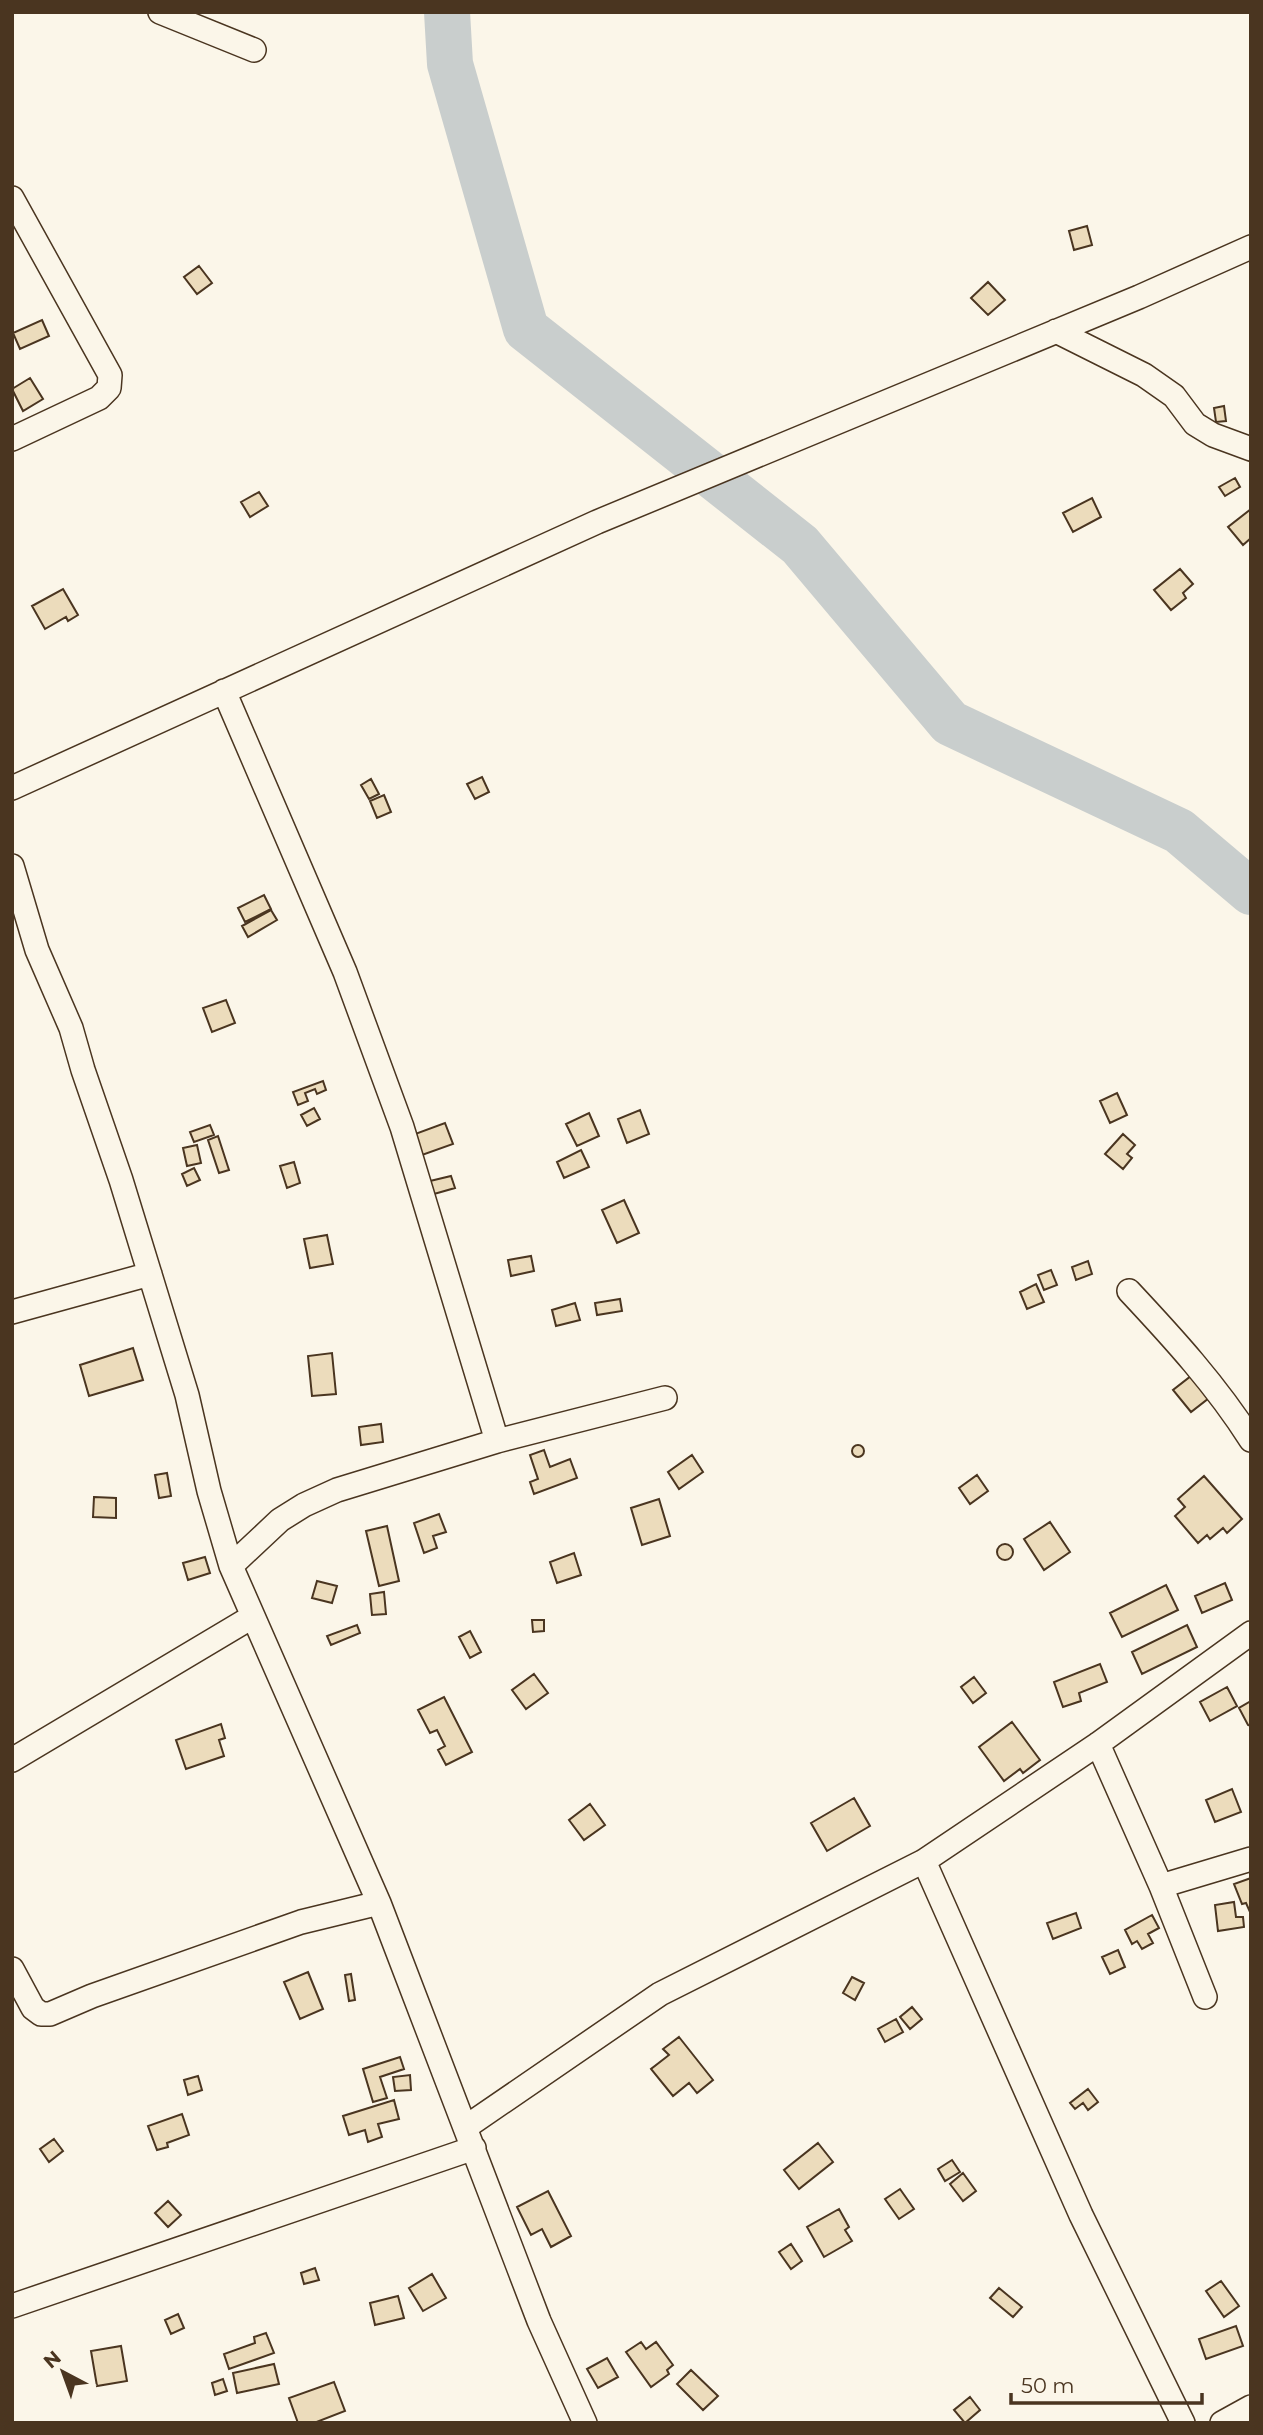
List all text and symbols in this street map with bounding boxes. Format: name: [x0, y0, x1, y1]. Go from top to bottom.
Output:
north arrow: [28, 2337, 98, 2407]
text: N: [39, 2346, 66, 2373]
scale bar: [1011, 2362, 1202, 2406]
text: 50 m: [1021, 2373, 1075, 2398]

